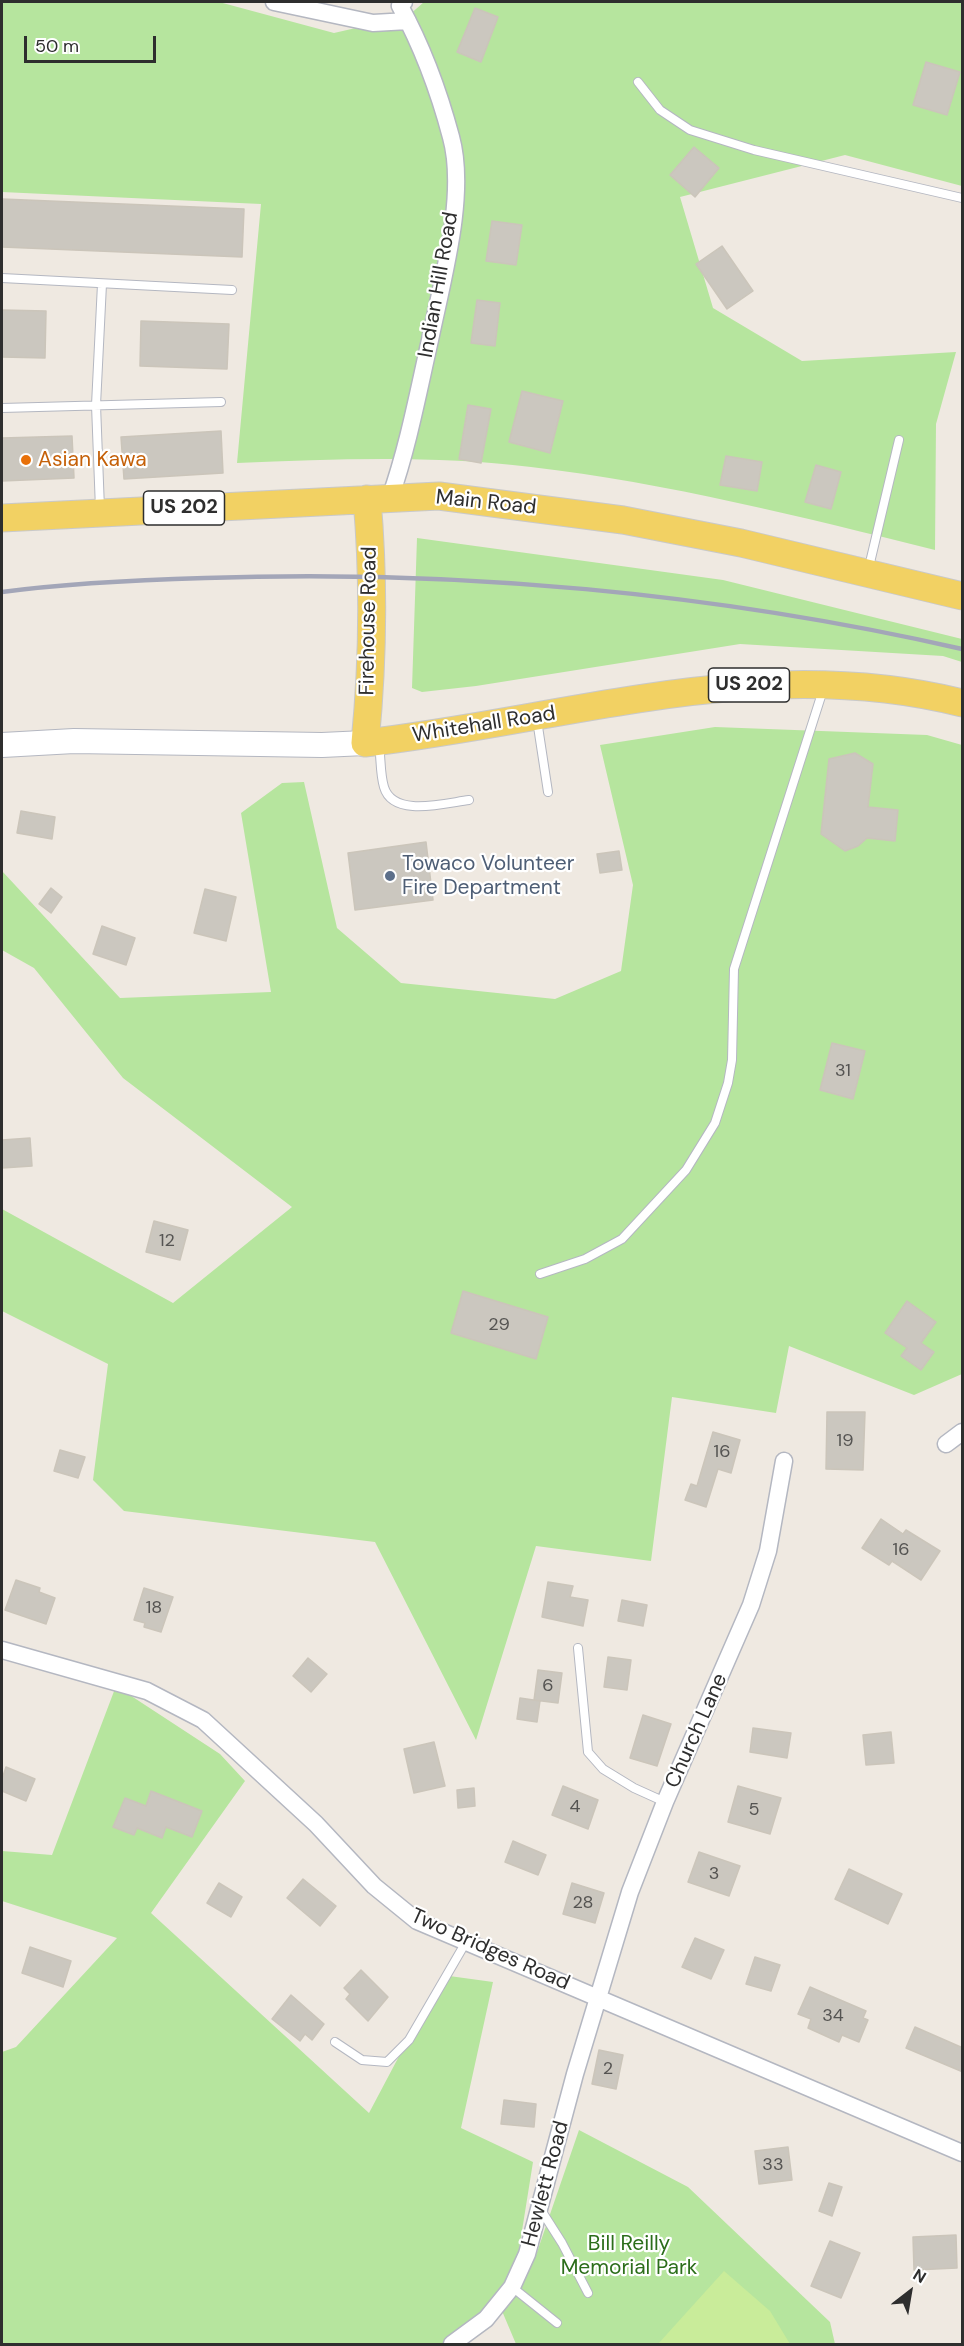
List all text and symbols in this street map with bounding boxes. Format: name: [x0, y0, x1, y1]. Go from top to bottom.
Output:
scale bar: [27, 24, 159, 62]
text: 50 m: [35, 34, 79, 58]
street label: Indian Hill Road: [414, 210, 464, 360]
place label: Asian Kawa: [38, 447, 147, 473]
marker: Asian Kawa: [19, 453, 33, 467]
street label: Main Road: [435, 485, 537, 521]
road number: US 202: [144, 491, 225, 525]
street label: Firehouse Road: [355, 546, 383, 696]
road number: US 202: [708, 668, 789, 702]
street label: Whitehall Road: [411, 701, 557, 749]
place label: Towaco Volunteer Fire Department: [402, 851, 575, 901]
marker: Towaco Volunteer Fire Department: [383, 869, 397, 883]
house number: 31: [835, 1060, 851, 1082]
house number: 12: [159, 1230, 175, 1252]
house number: 29: [488, 1314, 510, 1336]
house number: 19: [837, 1430, 853, 1452]
house number: 16: [714, 1441, 730, 1463]
house number: 16: [893, 1539, 909, 1561]
house number: 18: [146, 1597, 162, 1619]
street label: Church Lane: [661, 1670, 733, 1792]
house number: 6: [542, 1675, 554, 1697]
house number: 4: [570, 1796, 580, 1818]
house number: 5: [749, 1799, 759, 1821]
house number: 3: [709, 1863, 719, 1885]
house number: 28: [572, 1892, 594, 1914]
street label: Two Bridges Road: [407, 1904, 573, 1996]
house number: 34: [822, 2005, 844, 2027]
house number: 2: [603, 2058, 613, 2080]
street label: Hewlett Road: [517, 2118, 575, 2250]
house number: 33: [762, 2154, 784, 2176]
park label: Bill Reilly Memorial Park: [561, 2231, 697, 2281]
north arrow: [880, 2262, 940, 2322]
text: N: [909, 2264, 930, 2288]

